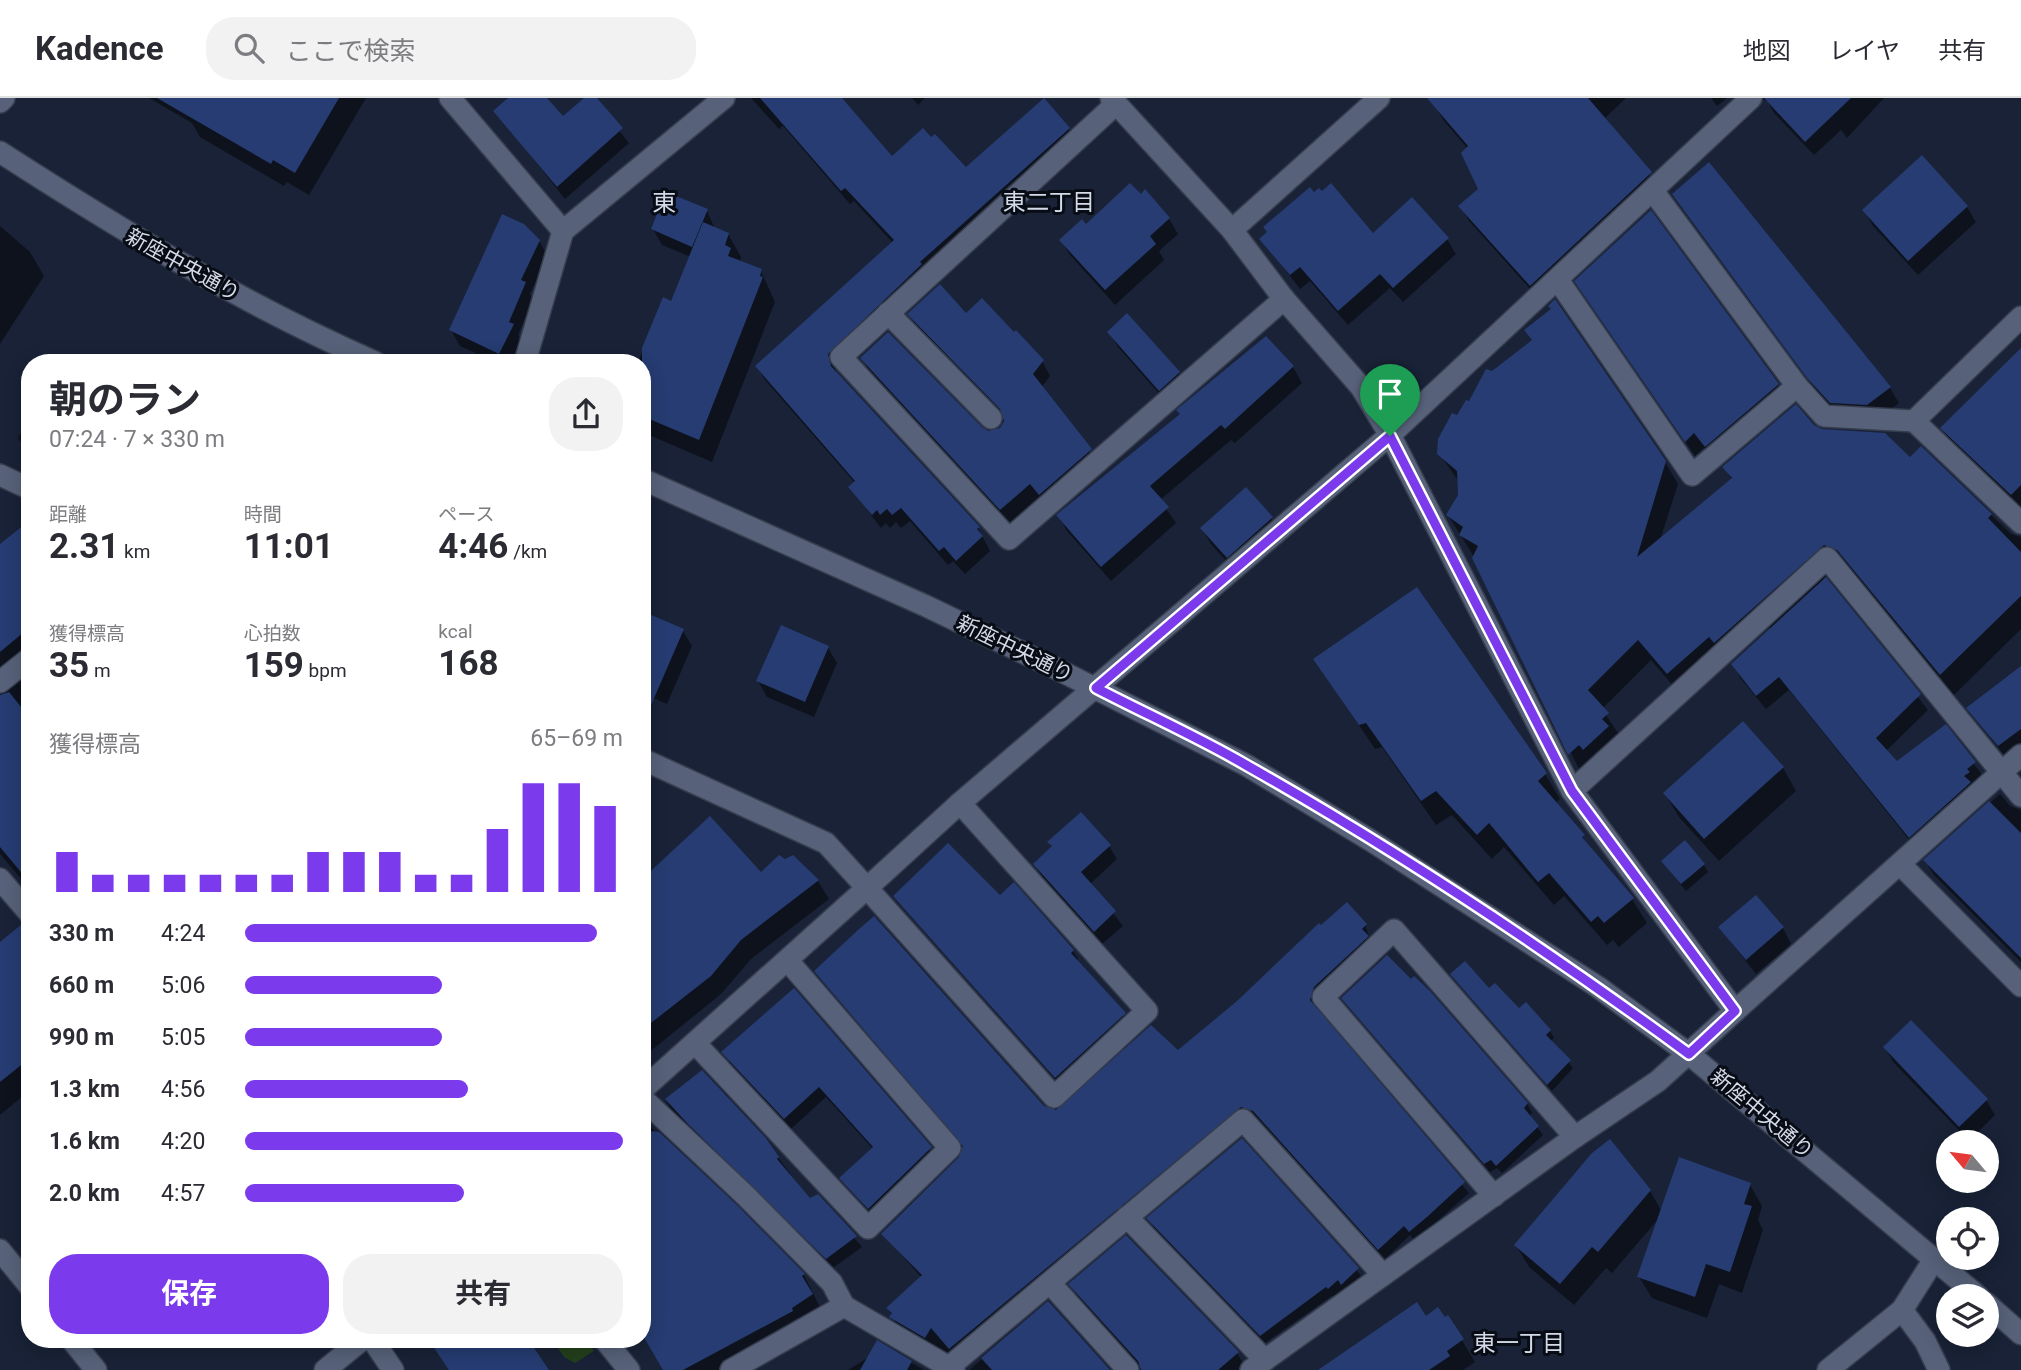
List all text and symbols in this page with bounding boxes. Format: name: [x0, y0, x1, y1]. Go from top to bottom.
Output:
search box: [206, 17, 696, 80]
text: Kadence: [35, 29, 164, 68]
icon: search: [230, 29, 268, 67]
text: ここで検索: [286, 36, 416, 66]
text: 地図: [1743, 37, 1791, 65]
text: レイヤ: [1829, 37, 1900, 65]
text: 共有: [1938, 37, 1986, 65]
district label: 東: [652, 189, 676, 217]
district label: 東二丁目: [1003, 189, 1095, 216]
street label: 新座中央通り: [122, 224, 244, 306]
pin: [1360, 364, 1420, 436]
icon: arrive: [1371, 375, 1409, 413]
button: share: [549, 377, 623, 451]
text: 朝のラン: [49, 378, 201, 422]
text: 07:24 · 7 × 330 m: [49, 426, 225, 453]
text: 距離: [49, 503, 87, 526]
text: 時間: [244, 503, 282, 526]
text: ペース: [438, 503, 494, 526]
text: 2.31: [49, 526, 119, 567]
text: 11:01: [244, 526, 334, 567]
text: 4:46: [438, 526, 508, 567]
text: km: [119, 540, 150, 563]
text: /km: [508, 540, 547, 563]
street label: 新座中央通り: [953, 611, 1077, 687]
text: kcal: [438, 620, 473, 643]
text: 獲得標高: [49, 622, 125, 645]
text: 心拍数: [244, 622, 301, 645]
text: 168: [438, 643, 499, 684]
text: 35: [49, 645, 89, 686]
text: 159: [244, 645, 304, 686]
text: m: [89, 659, 111, 682]
text: bpm: [304, 659, 347, 682]
text: 65–69 m: [530, 725, 623, 752]
text: 獲得標高: [49, 731, 141, 758]
text: 330 m: [49, 920, 114, 947]
text: 4:24: [161, 920, 205, 947]
text: 660 m: [49, 972, 114, 999]
text: 5:06: [161, 972, 205, 999]
text: 990 m: [49, 1024, 114, 1051]
text: 5:05: [161, 1024, 205, 1051]
street label: 新座中央通り: [1706, 1064, 1818, 1164]
text: 1.3 km: [49, 1076, 120, 1103]
text: 4:56: [161, 1076, 205, 1103]
text: 1.6 km: [49, 1128, 120, 1155]
text: 4:20: [161, 1128, 205, 1155]
north arrow: [1936, 1130, 1998, 1194]
map controls: [1936, 1130, 1999, 1347]
text: 2.0 km: [49, 1180, 120, 1207]
text: 4:57: [161, 1180, 205, 1207]
button: locate: [1936, 1207, 1999, 1270]
button: 保存: [49, 1254, 329, 1334]
button: 共有: [343, 1254, 623, 1334]
button: layers: [1936, 1284, 1999, 1347]
district label: 東一丁目: [1473, 1330, 1565, 1357]

